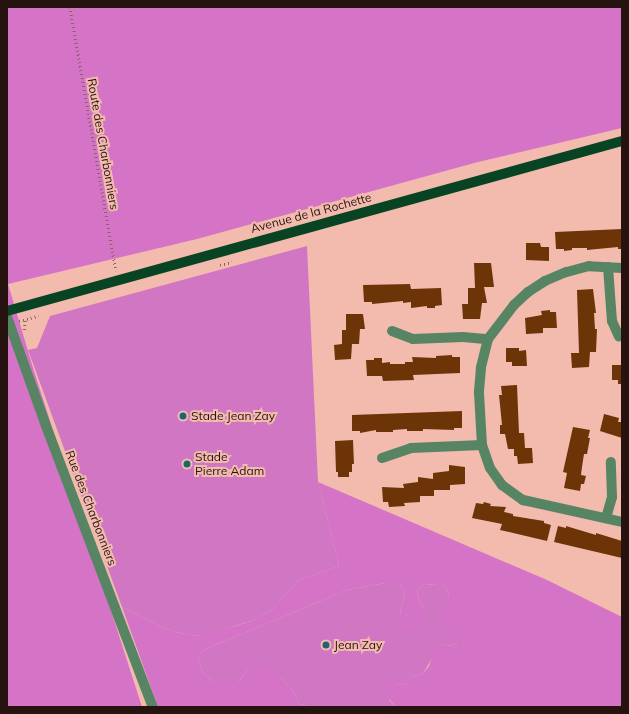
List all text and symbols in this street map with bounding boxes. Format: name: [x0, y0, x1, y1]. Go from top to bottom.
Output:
street label: Route des Charbonniers: [84, 77, 122, 211]
street label: Avenue de la Rochette: [249, 190, 373, 236]
place label: Stade Jean Zay: [191, 409, 275, 423]
marker: Stade Jean Zay: [178, 411, 188, 421]
street label: Rue des Charbonniers: [62, 448, 120, 568]
place label: Stade Pierre Adam: [195, 450, 264, 478]
marker: Stade Pierre Adam: [182, 459, 192, 469]
place label: Jean Zay: [334, 638, 382, 652]
marker: Jean Zay: [321, 640, 331, 650]

